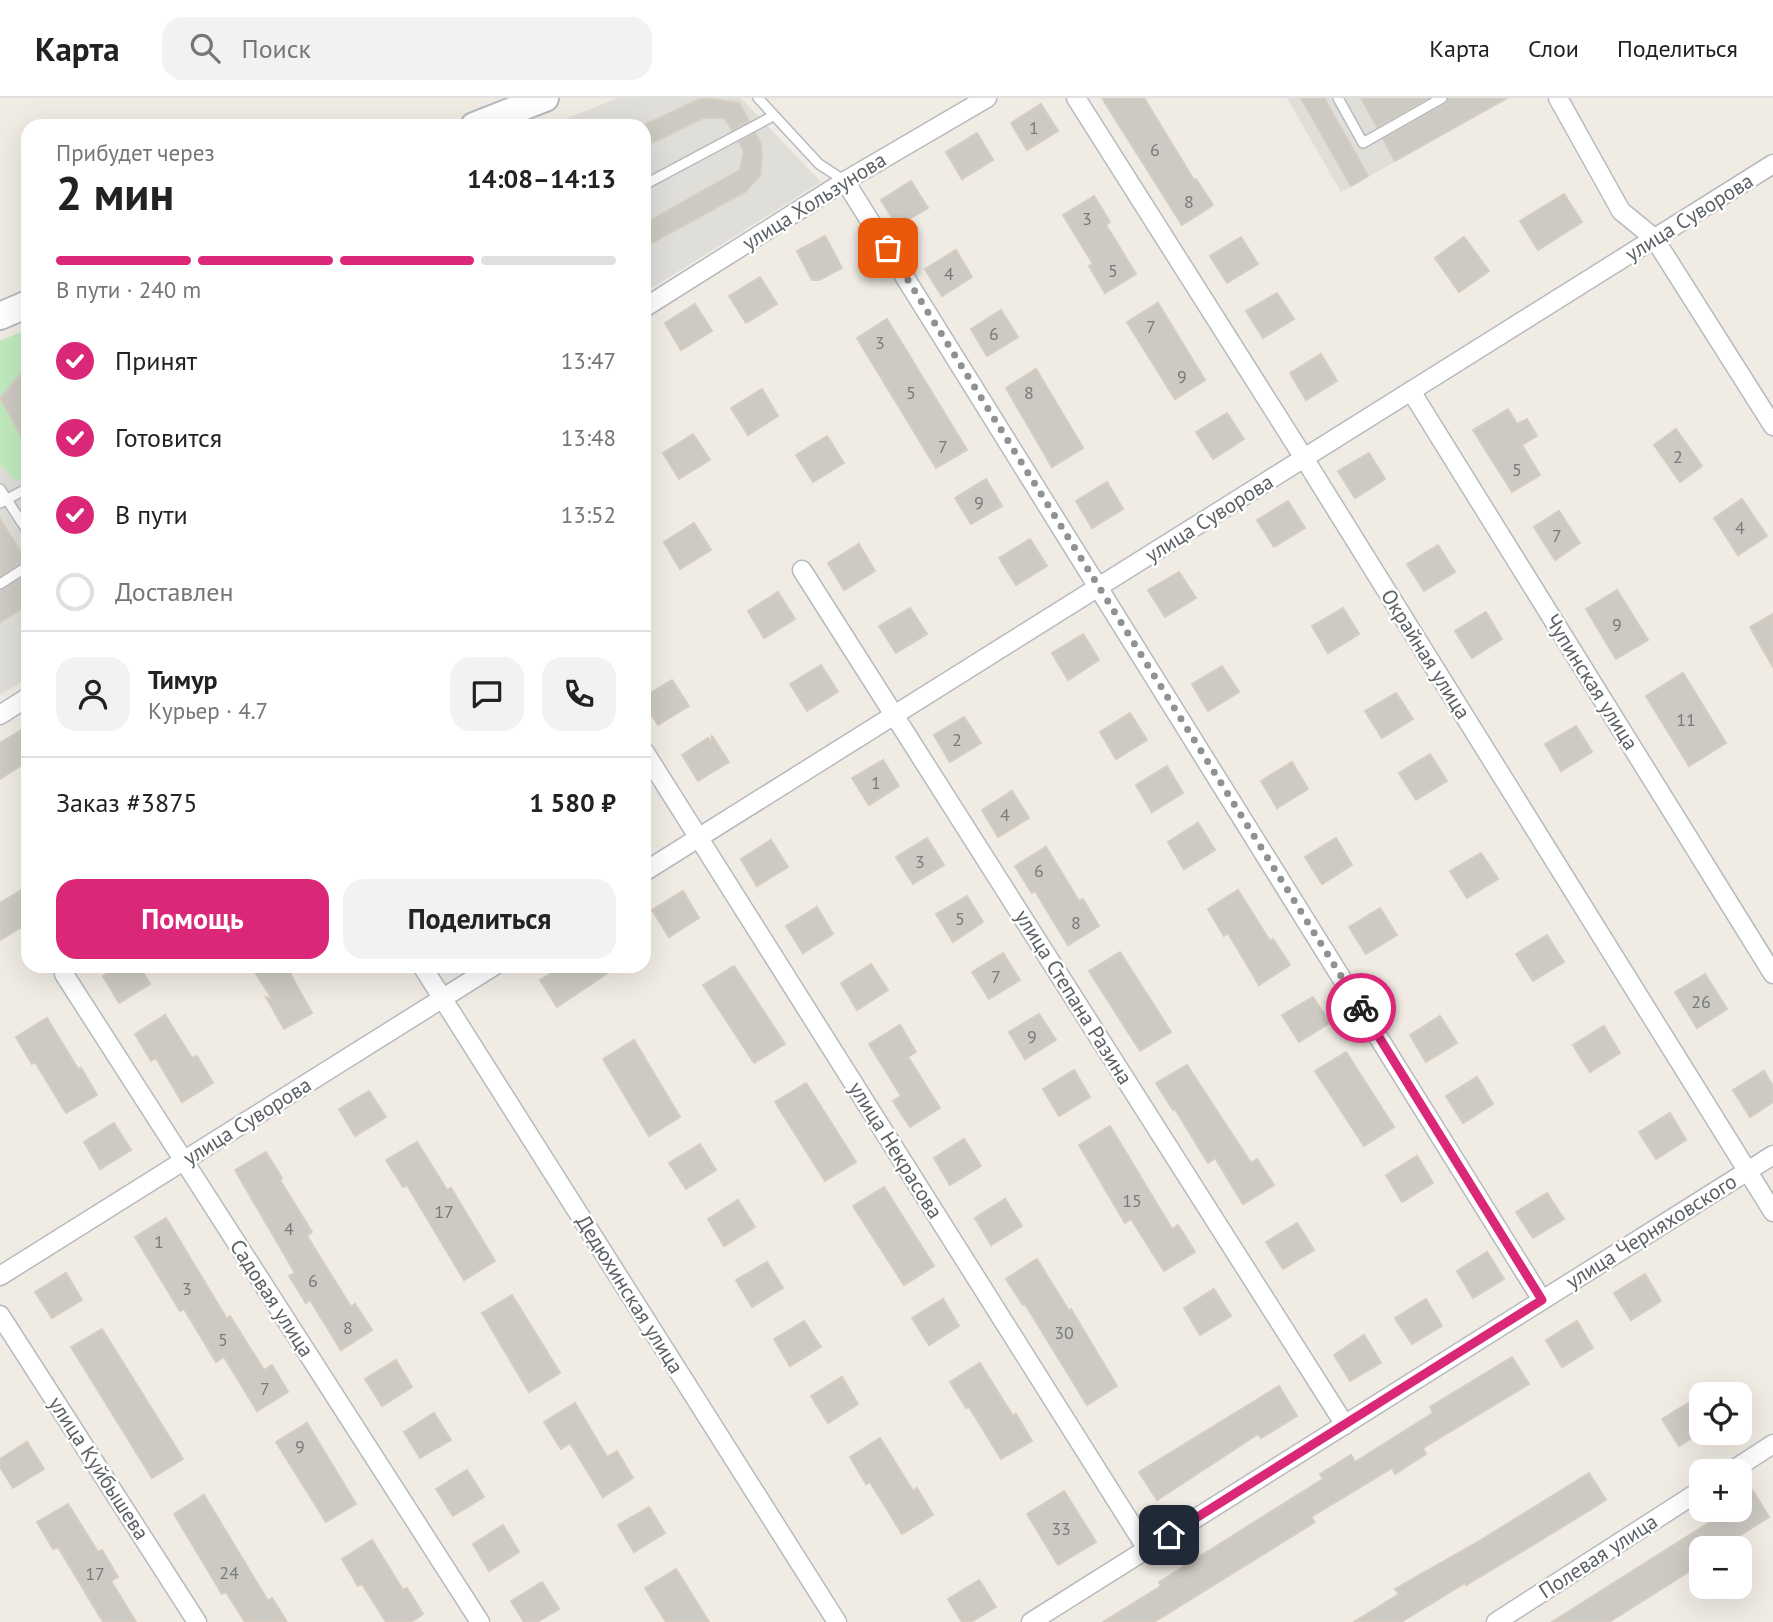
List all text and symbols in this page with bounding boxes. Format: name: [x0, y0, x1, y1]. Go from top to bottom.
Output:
search box: [162, 17, 652, 80]
text: Карта: [35, 27, 120, 70]
icon: search: [186, 29, 224, 67]
text: Поиск: [242, 32, 311, 65]
text: Карта: [1429, 33, 1490, 64]
text: Слои: [1528, 33, 1579, 64]
text: Поделиться: [1617, 33, 1738, 64]
house number: 1: [1029, 116, 1039, 139]
text: Прибудет через: [56, 138, 215, 167]
house number: 6: [1150, 138, 1160, 161]
street label: улица Хользунова: [737, 146, 891, 256]
text: 14:08–14:13: [467, 162, 616, 195]
text: 2 мин: [56, 163, 174, 223]
street label: улица Суворова: [1620, 167, 1758, 267]
house number: 8: [1184, 190, 1194, 213]
house number: 3: [1082, 207, 1092, 230]
pin: [858, 218, 918, 278]
icon: bag: [869, 229, 907, 267]
house number: 5: [1108, 259, 1118, 282]
house number: 4: [944, 262, 954, 285]
text: В пути · 240 m: [56, 275, 201, 304]
house number: 7: [1146, 315, 1156, 338]
house number: 6: [989, 322, 999, 345]
house number: 3: [875, 331, 885, 354]
icon: check: [56, 342, 94, 380]
text: Принят: [115, 344, 197, 377]
text: 13:47: [561, 346, 616, 375]
house number: 9: [1177, 365, 1187, 388]
house number: 5: [906, 381, 916, 404]
house number: 8: [1024, 381, 1034, 404]
icon: check: [56, 419, 94, 457]
text: Готовится: [115, 421, 222, 454]
text: 13:48: [561, 423, 616, 452]
house number: 7: [938, 435, 948, 458]
house number: 2: [1673, 445, 1683, 468]
house number: 5: [1512, 458, 1522, 481]
street label: улица Суворова: [1140, 468, 1278, 568]
house number: 9: [974, 491, 984, 514]
icon: check: [56, 496, 94, 534]
text: В пути: [115, 498, 188, 531]
text: 13:52: [561, 500, 616, 529]
house number: 4: [1735, 516, 1745, 539]
house number: 7: [1552, 524, 1562, 547]
text: Доставлен: [115, 575, 234, 608]
street label: Окрайная улица: [1375, 584, 1477, 724]
street label: Чупинская улица: [1539, 609, 1645, 755]
house number: 9: [1612, 613, 1622, 636]
button: person: [56, 657, 130, 731]
button: chat: [450, 657, 524, 731]
button: phone: [542, 657, 616, 731]
text: Тимур: [148, 663, 218, 696]
text: Курьер · 4.7: [148, 696, 268, 725]
house number: 11: [1676, 708, 1696, 731]
house number: 2: [952, 728, 962, 751]
house number: 1: [871, 771, 881, 794]
text: Заказ #3875: [56, 786, 198, 819]
text: 1 580 ₽: [529, 786, 616, 819]
house number: 4: [1000, 803, 1010, 826]
house number: 3: [915, 850, 925, 873]
house number: 6: [1034, 859, 1044, 882]
button: Помощь: [56, 879, 329, 959]
button: Поделиться: [343, 879, 616, 959]
street label: улица Степана Разина: [1009, 904, 1139, 1090]
house number: 5: [955, 907, 965, 930]
house number: 8: [1071, 911, 1081, 934]
house number: 7: [991, 965, 1001, 988]
courier: [1326, 973, 1396, 1043]
icon: bike: [1342, 989, 1380, 1027]
house number: 26: [1691, 990, 1711, 1013]
house number: 9: [1027, 1025, 1037, 1048]
street label: улица Суворова: [178, 1071, 316, 1171]
street label: улица Некрасова: [843, 1076, 949, 1224]
street label: улица Черняховского: [1561, 1168, 1741, 1294]
house number: 15: [1122, 1189, 1142, 1212]
house number: 17: [434, 1200, 454, 1223]
street label: Дедюхинская улица: [570, 1210, 690, 1378]
house number: 4: [284, 1217, 294, 1240]
house number: 1: [154, 1230, 164, 1253]
street label: Садовая улица: [224, 1234, 320, 1362]
house number: 6: [308, 1269, 318, 1292]
house number: 3: [182, 1277, 192, 1300]
house number: 8: [343, 1316, 353, 1339]
house number: 30: [1054, 1321, 1074, 1344]
house number: 5: [218, 1328, 228, 1351]
house number: 7: [260, 1377, 270, 1400]
map controls: [1689, 1382, 1752, 1599]
button: locate: [1689, 1382, 1752, 1445]
street label: улица Куйбышева: [43, 1391, 155, 1545]
house number: 9: [295, 1435, 305, 1458]
button: +: [1689, 1459, 1752, 1522]
pin: [1139, 1505, 1199, 1565]
street label: Полевая улица: [1534, 1508, 1662, 1604]
icon: home: [1150, 1516, 1188, 1554]
house number: 33: [1051, 1517, 1071, 1540]
button: −: [1689, 1536, 1752, 1599]
house number: 24: [219, 1561, 239, 1584]
house number: 17: [85, 1562, 105, 1585]

